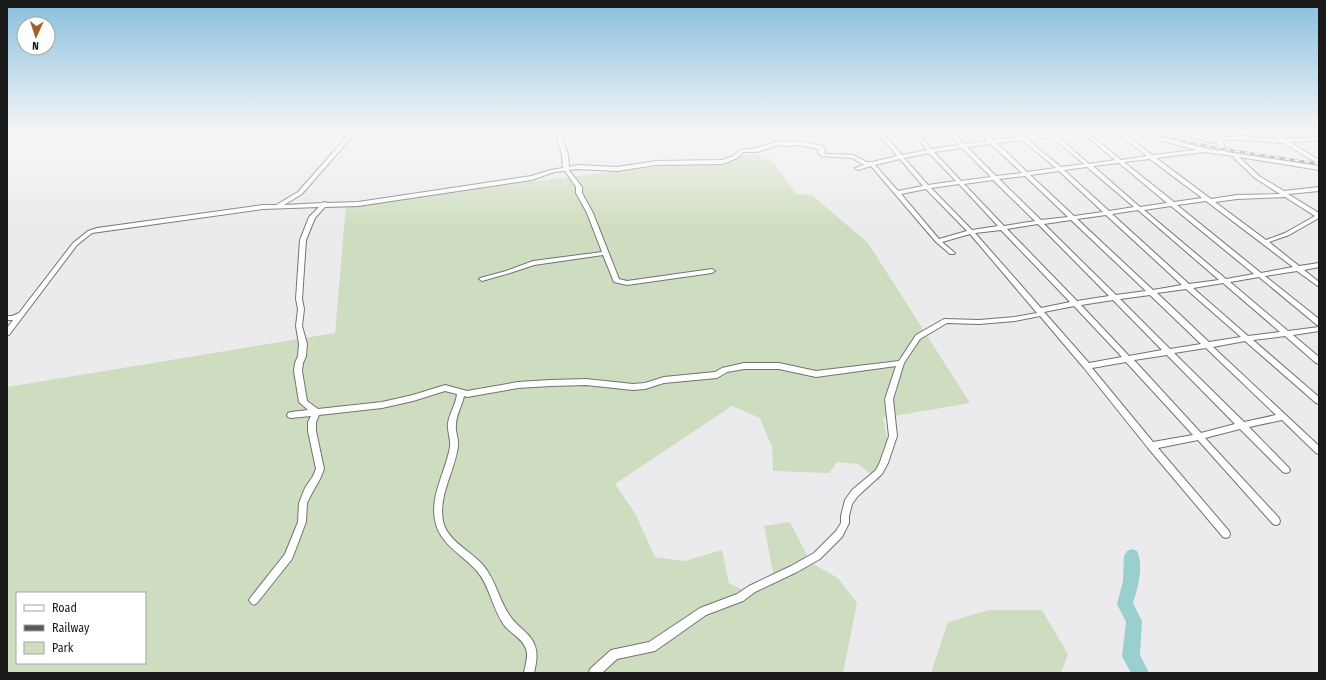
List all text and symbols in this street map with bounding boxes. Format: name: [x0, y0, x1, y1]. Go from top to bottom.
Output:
north arrow: [16, 16, 56, 56]
text: N: [32, 39, 39, 52]
legend: [16, 592, 146, 664]
text: Road: [52, 601, 77, 615]
text: Railway: [52, 621, 90, 635]
text: Park: [52, 641, 74, 655]

